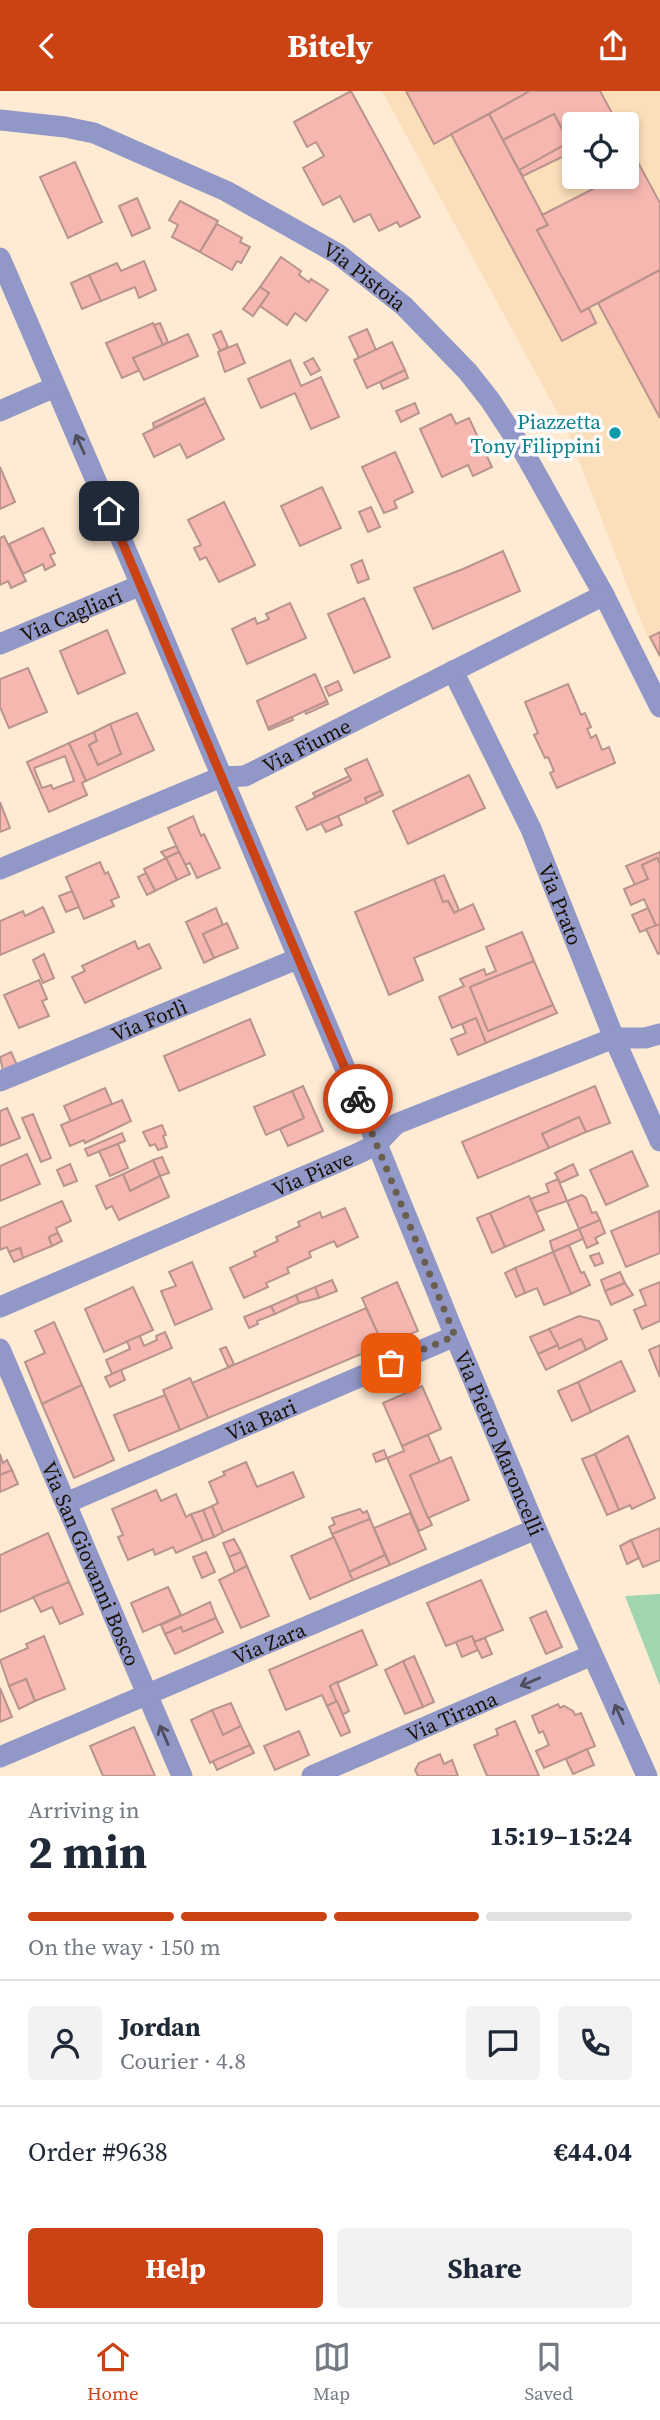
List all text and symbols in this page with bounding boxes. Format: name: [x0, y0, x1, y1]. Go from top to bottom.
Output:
text: Bitely: [287, 24, 373, 68]
icon: back: [28, 27, 66, 65]
icon: share: [594, 27, 632, 65]
map controls: [562, 112, 639, 189]
button: locate: [562, 112, 639, 189]
street label: Via Pistoia: [318, 234, 413, 317]
place label: Piazzetta Tony Filippini: [471, 407, 601, 460]
marker: Piazzetta Tony Filippini: [607, 425, 623, 441]
one-way arrow: [73, 434, 86, 456]
pin: [79, 481, 139, 541]
icon: home: [90, 492, 128, 530]
street label: Via Cagliari: [16, 580, 126, 649]
street label: Via Fiume: [257, 711, 355, 780]
street label: Via Prato: [532, 859, 590, 949]
street label: Via Forlì: [107, 991, 191, 1048]
courier: [323, 1064, 393, 1134]
icon: bike: [339, 1080, 377, 1118]
street label: Via Piave: [267, 1143, 357, 1203]
pin: [361, 1333, 421, 1393]
icon: bag: [372, 1344, 410, 1382]
street label: Via Pietro Maroncelli: [448, 1346, 552, 1540]
street label: Via Bari: [221, 1391, 301, 1447]
street label: Via San Giovanni Bosco: [35, 1457, 148, 1670]
street label: Via Zara: [228, 1614, 310, 1671]
one-way arrow: [519, 1676, 541, 1689]
street label: Via Tirana: [401, 1683, 502, 1748]
one-way arrow: [612, 1704, 625, 1725]
one-way arrow: [157, 1725, 170, 1746]
text: Arriving in: [28, 1794, 140, 1826]
text: 15:19–15:24: [490, 1818, 632, 1854]
text: 2 min: [28, 1820, 147, 1883]
text: On the way · 150 m: [28, 1931, 221, 1963]
button: person: [28, 2006, 102, 2080]
button: chat: [466, 2006, 540, 2080]
button: phone: [558, 2006, 632, 2080]
text: Jordan: [120, 2009, 201, 2045]
text: Courier · 4.8: [120, 2045, 246, 2077]
text: Order #9638: [28, 2134, 168, 2170]
text: €44.04: [554, 2134, 632, 2170]
button: Help: [28, 2228, 323, 2308]
button: Share: [337, 2228, 632, 2308]
tab: Home: [87, 2338, 139, 2406]
tab: Map: [313, 2338, 351, 2406]
tab: Saved: [524, 2338, 573, 2406]

